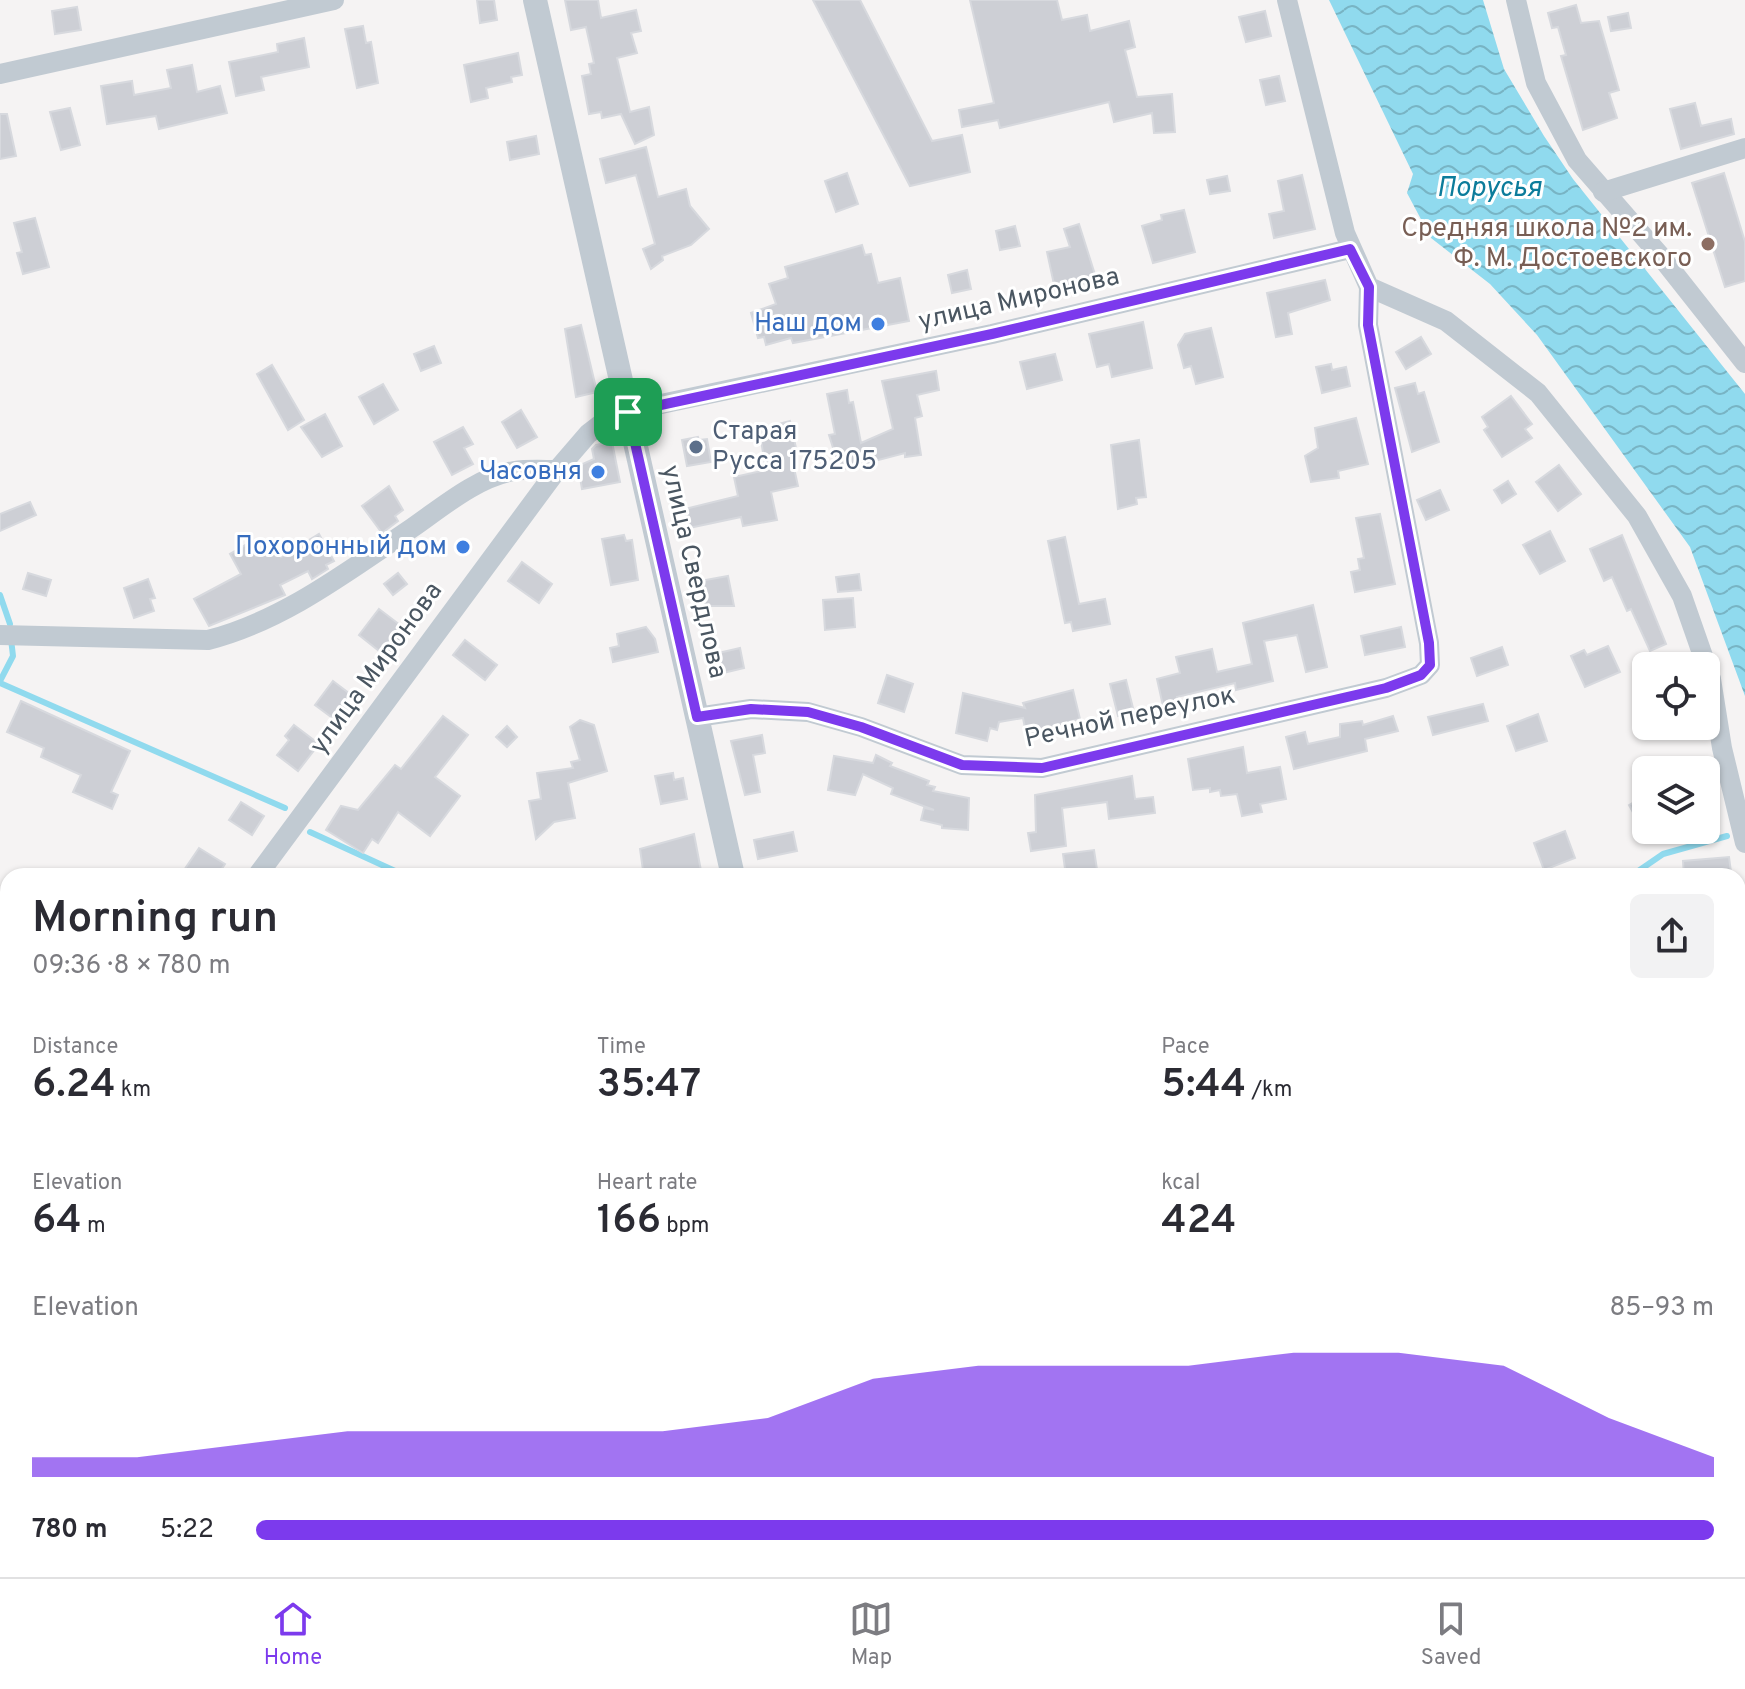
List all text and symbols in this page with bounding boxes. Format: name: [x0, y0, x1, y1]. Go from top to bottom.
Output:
water label: Порусья: [1437, 171, 1542, 207]
place label: Средняя школа №2 им. Ф. М. Достоевского: [1401, 213, 1692, 276]
marker: Средняя школа №2 им. Ф. М. Достоевского: [1699, 235, 1717, 253]
street label: улица Миронова: [915, 261, 1123, 339]
place label: Наш дом: [754, 308, 862, 341]
marker: Наш дом: [869, 315, 887, 333]
pin: [594, 378, 662, 446]
icon: arrive: [606, 390, 650, 434]
place label: Старая Русса 175205: [712, 416, 877, 479]
marker: Старая Русса 175205: [687, 438, 705, 456]
place label: Часовня: [479, 456, 582, 489]
street label: улица Свердлова: [652, 462, 734, 682]
marker: Часовня: [589, 463, 607, 481]
place label: Похоронный дом: [235, 531, 447, 564]
marker: Похоронный дом: [454, 538, 472, 556]
street label: улица Миронова: [303, 576, 451, 762]
map controls: [1632, 652, 1720, 844]
button: locate: [1632, 652, 1720, 740]
street label: Речной переулок: [1022, 680, 1238, 756]
button: layers: [1632, 756, 1720, 844]
text: Morning run: [32, 892, 278, 948]
button: share: [1630, 894, 1714, 978]
text: 09:36 · 8 × 780 m: [32, 950, 231, 983]
text: Distance: [32, 1034, 118, 1061]
text: Time: [597, 1034, 646, 1061]
text: Pace: [1161, 1034, 1210, 1061]
text: 6.24: [32, 1061, 116, 1111]
text: 35:47: [597, 1061, 701, 1111]
text: 5:44: [1161, 1061, 1246, 1111]
text: km: [116, 1077, 151, 1104]
text: /km: [1246, 1077, 1292, 1104]
text: Elevation: [32, 1170, 122, 1197]
text: Heart rate: [597, 1170, 697, 1197]
text: kcal: [1161, 1170, 1200, 1197]
text: 64: [32, 1197, 82, 1247]
text: 166: [597, 1197, 661, 1247]
text: 424: [1161, 1197, 1237, 1247]
text: m: [82, 1213, 106, 1240]
text: bpm: [661, 1213, 709, 1240]
text: Elevation: [32, 1292, 139, 1325]
text: 85–93 m: [1609, 1292, 1714, 1325]
text: 780 m: [32, 1514, 108, 1547]
text: 5:22: [160, 1514, 214, 1547]
tab: Home: [264, 1597, 322, 1672]
tab: Map: [849, 1597, 893, 1672]
tab: Saved: [1421, 1597, 1481, 1672]

